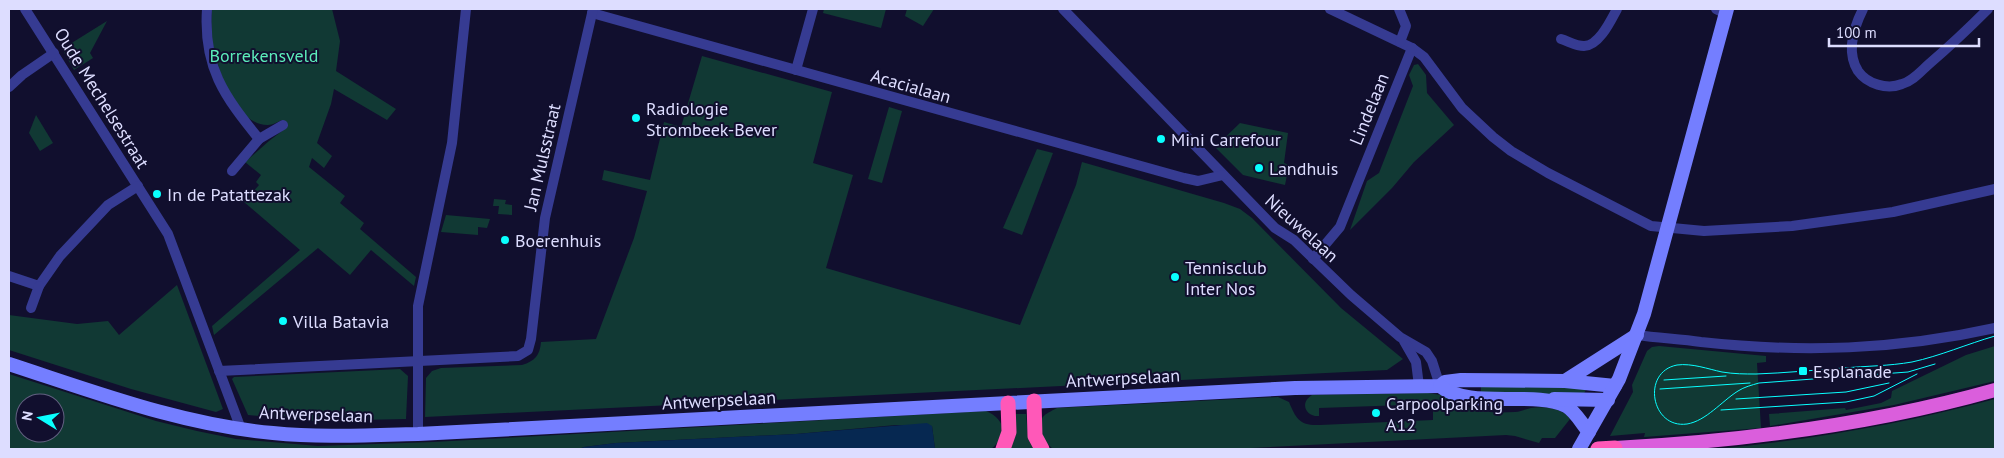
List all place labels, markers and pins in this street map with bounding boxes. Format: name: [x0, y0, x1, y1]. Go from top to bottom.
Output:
place label: Radiologie Strombeek-Bever: [646, 97, 777, 141]
marker: Radiologie Strombeek-Bever: [630, 112, 642, 124]
place label: Mini Carrefour: [1171, 128, 1281, 151]
marker: Mini Carrefour: [1155, 133, 1167, 145]
place label: Landhuis: [1269, 157, 1338, 180]
marker: Landhuis: [1253, 162, 1265, 174]
place label: In de Patattezak: [167, 183, 291, 206]
marker: In de Patattezak: [151, 188, 163, 200]
place label: Boerenhuis: [515, 229, 601, 252]
marker: Boerenhuis: [499, 234, 511, 246]
place label: Tennisclub Inter Nos: [1185, 256, 1267, 300]
marker: Tennisclub Inter Nos: [1169, 271, 1181, 283]
place label: Villa Batavia: [292, 310, 389, 333]
marker: Villa Batavia: [277, 315, 289, 327]
place label: Esplanade: [1813, 360, 1892, 383]
marker: Esplanade: [1797, 365, 1809, 377]
place label: Carpoolparking A12: [1386, 392, 1503, 436]
marker: Carpoolparking A12: [1370, 407, 1382, 419]

